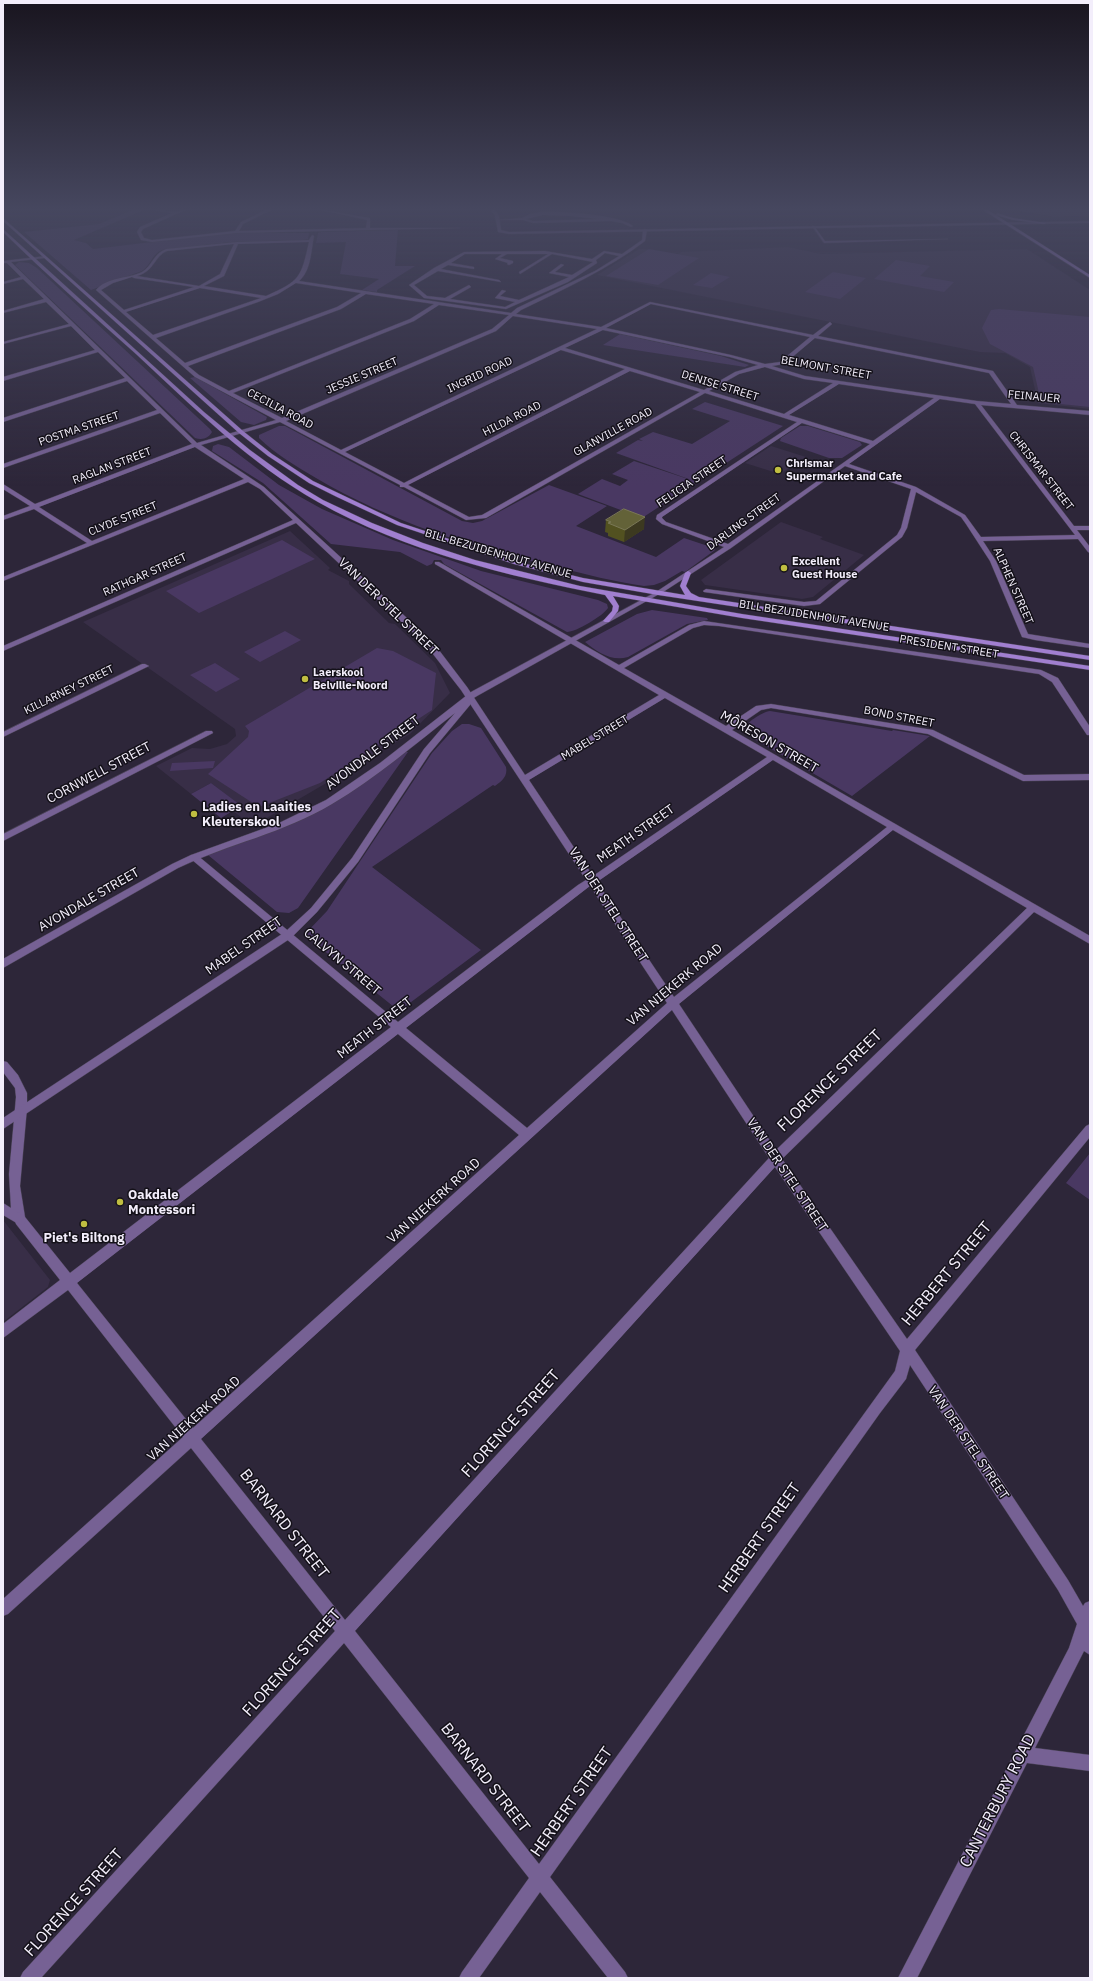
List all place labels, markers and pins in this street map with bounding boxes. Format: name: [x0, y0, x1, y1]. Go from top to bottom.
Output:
place label: Chrismar Supermarket and Cafe: [786, 457, 902, 483]
marker: Chrismar Supermarket and Cafe: [773, 465, 783, 475]
place label: Excellent Guest House: [792, 555, 857, 581]
marker: Excellent Guest House: [779, 563, 789, 573]
place label: Laerskool Belville-Noord: [313, 666, 388, 692]
marker: Laerskool Belville-Noord: [300, 674, 310, 684]
place label: Ladies en Laaities Kleuterskool: [202, 799, 311, 830]
marker: Ladies en Laaities Kleuterskool: [189, 809, 199, 819]
place label: Oakdale Montessori: [128, 1187, 195, 1218]
marker: Oakdale Montessori: [115, 1197, 125, 1207]
marker: Piet's Biltong: [79, 1219, 89, 1229]
place label: Piet's Biltong: [43, 1230, 125, 1246]

